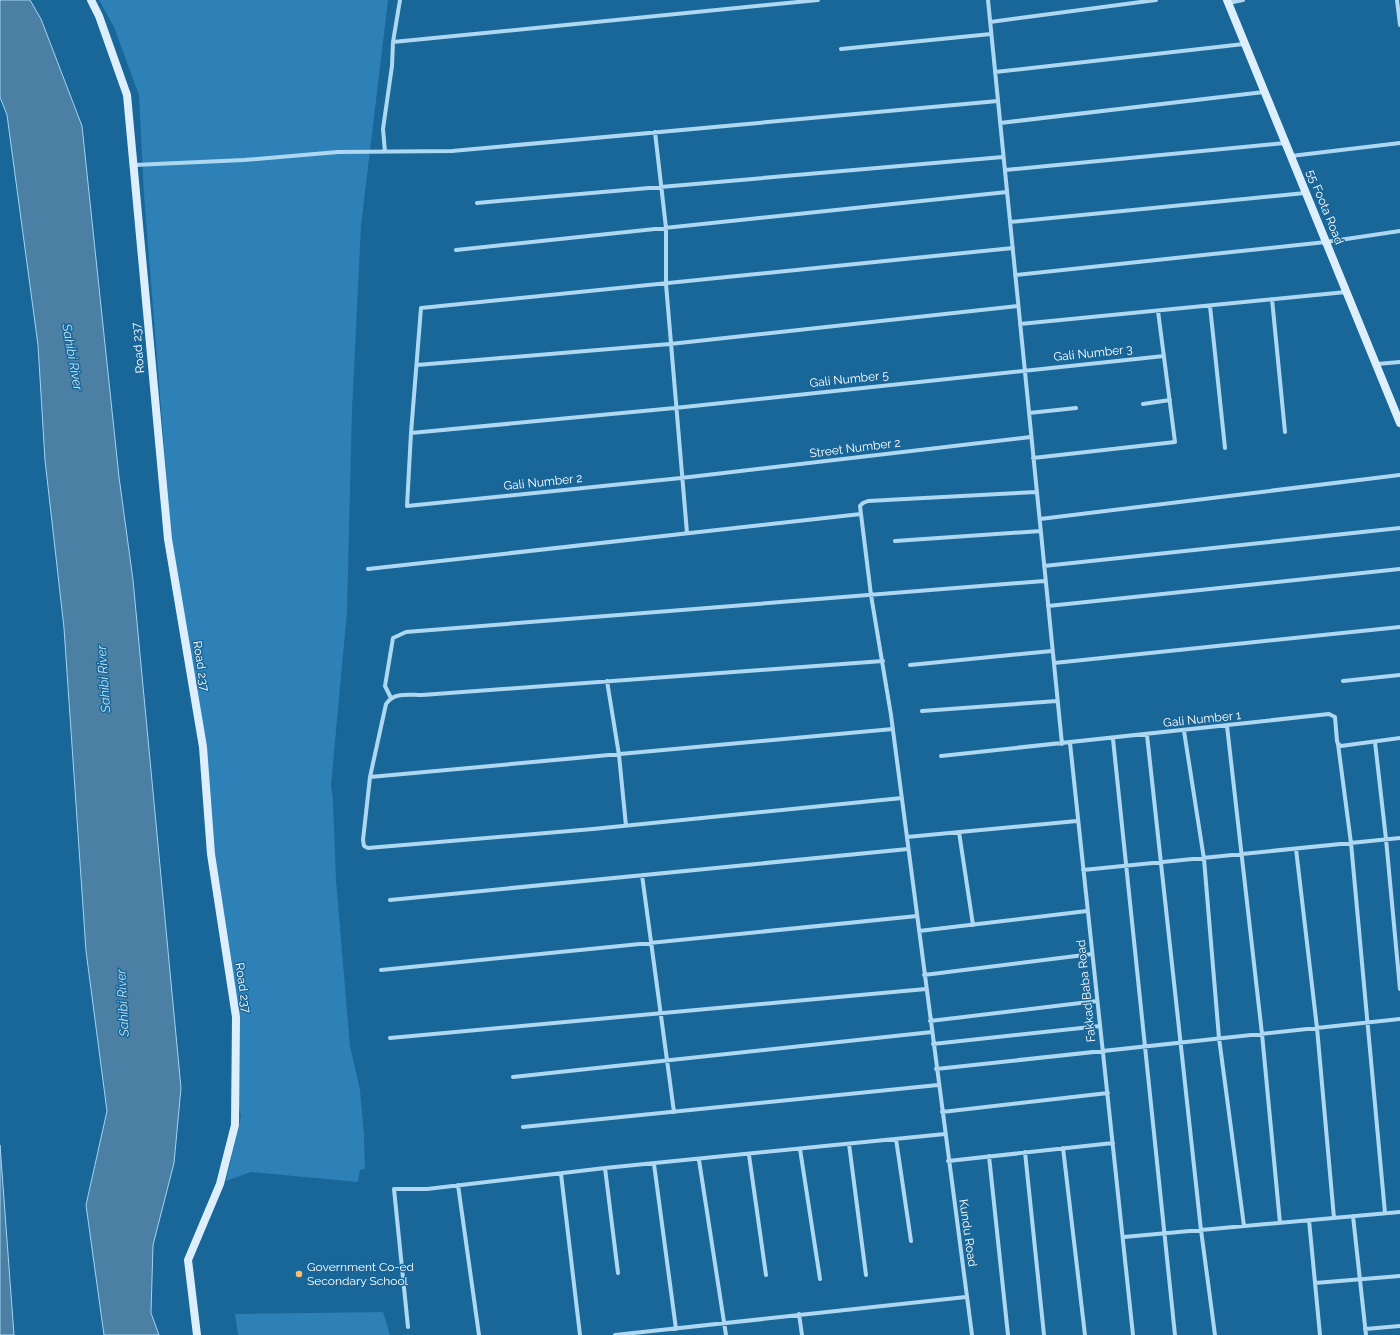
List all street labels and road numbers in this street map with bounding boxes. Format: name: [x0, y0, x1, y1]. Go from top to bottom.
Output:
street label: 55 Foota Road: [1304, 168, 1346, 246]
street label: Road 237: [129, 321, 147, 374]
street label: Gali Number 3: [1053, 342, 1133, 364]
street label: Gali Number 5: [809, 368, 890, 390]
street label: Street Number 2: [809, 435, 901, 461]
street label: Gali Number 2: [503, 471, 583, 493]
street label: Road 237: [190, 640, 212, 693]
street label: Gali Number 1: [1162, 708, 1242, 730]
street label: Fakkad Baba Road: [1074, 939, 1098, 1043]
street label: Road 237: [233, 962, 254, 1015]
street label: Kundu Road: [956, 1198, 980, 1268]

